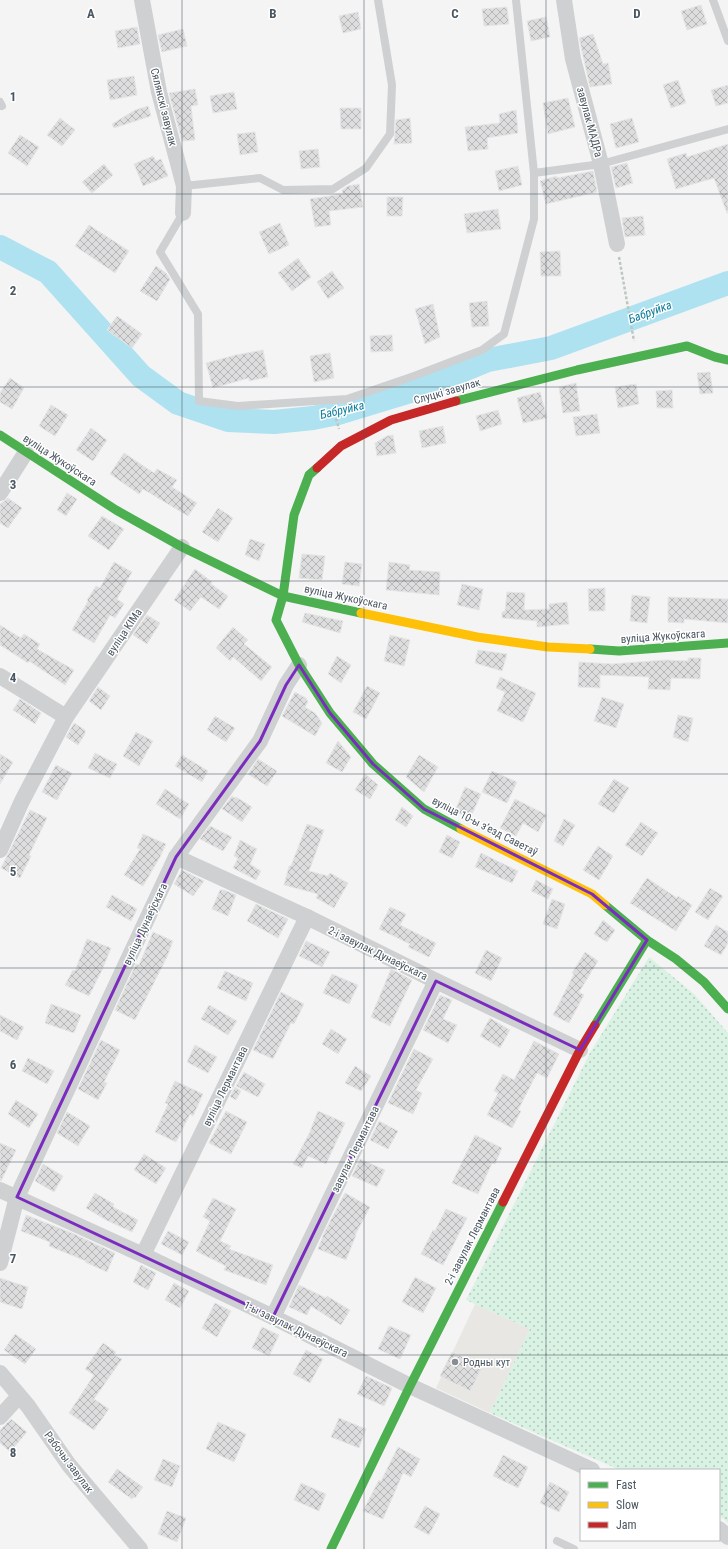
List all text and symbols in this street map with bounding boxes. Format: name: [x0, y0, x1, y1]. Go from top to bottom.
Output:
text: A: [87, 6, 95, 21]
text: B: [269, 6, 277, 21]
text: C: [451, 6, 459, 21]
text: D: [633, 6, 641, 21]
street label: Сялянскі завулак: [148, 67, 180, 148]
street label: завулак МАДРа: [574, 86, 605, 159]
text: 1: [10, 89, 16, 104]
text: 2: [10, 283, 17, 298]
water label: Бабруйка: [626, 298, 674, 326]
street label: Слуцкі завулак: [412, 376, 483, 407]
water label: Бабруйка: [318, 398, 366, 422]
street label: вуліца Жукоўскага: [21, 432, 99, 489]
text: 3: [10, 477, 16, 492]
street label: вуліца Жукоўскага: [303, 582, 389, 613]
street label: вуліца КІМа: [104, 606, 145, 658]
street label: вуліца Жукоўскага: [620, 627, 706, 646]
text: 4: [10, 670, 17, 685]
street label: вуліца 10-ы зʼезд Саветаў: [430, 794, 540, 859]
text: 5: [10, 864, 17, 879]
street label: вуліца Дунаеўскага: [121, 881, 170, 967]
street label: 2-і завулак Дунаеўскага: [326, 924, 430, 983]
street label: вуліца Лермантава: [200, 1044, 250, 1128]
text: 6: [10, 1057, 17, 1072]
street label: завулак Лермантава: [329, 1104, 382, 1195]
street label: 2-і завулак Лермантава: [442, 1185, 503, 1287]
text: 7: [10, 1251, 17, 1266]
street label: 1-ы завулак Дунаеўскага: [242, 1299, 350, 1360]
place label: Родны кут: [463, 1356, 511, 1369]
marker: Родны кут: [450, 1357, 460, 1367]
street label: Рабочы завулак: [41, 1429, 96, 1496]
text: 8: [10, 1445, 16, 1460]
legend: [580, 1469, 720, 1541]
text: Fast: [616, 1478, 637, 1492]
text: Slow: [616, 1498, 639, 1512]
text: Jam: [616, 1518, 637, 1532]

